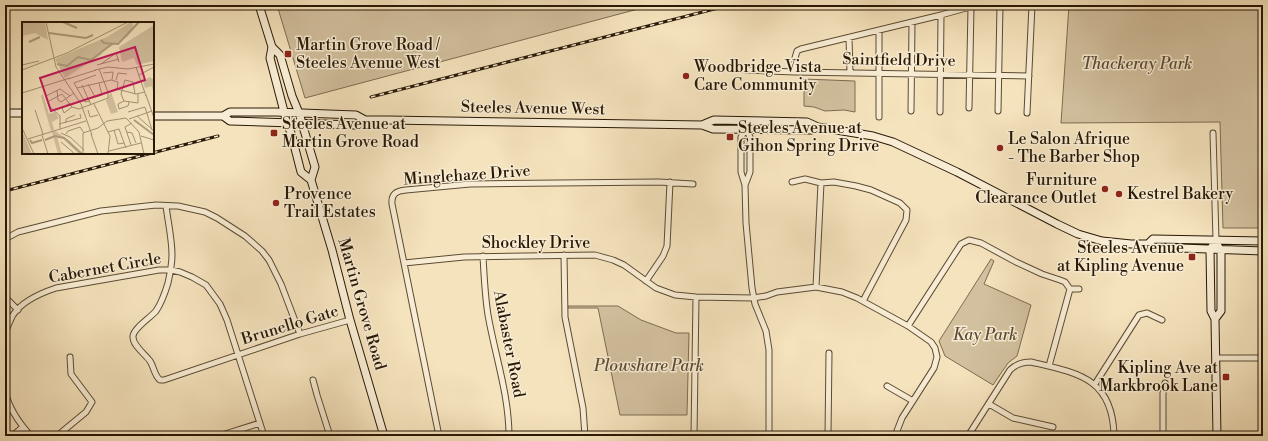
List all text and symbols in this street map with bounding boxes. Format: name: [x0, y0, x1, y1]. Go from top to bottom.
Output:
inset map: [22, 22, 154, 154]
place label: Martin Grove Road / Steeles Avenue West: [296, 35, 441, 73]
marker: Martin Grove Road / Steeles Avenue West: [283, 49, 293, 59]
street label: Saintfield Drive: [842, 49, 956, 71]
park label: Thackeray Park: [1082, 54, 1192, 74]
place label: Woodbridge Vista Care Community: [693, 57, 823, 95]
marker: Woodbridge Vista Care Community: [681, 71, 691, 81]
street label: Steeles Avenue West: [461, 97, 606, 119]
place label: Steeles Avenue at Martin Grove Road: [282, 114, 419, 152]
place label: Steeles Avenue at Gihon Spring Drive: [738, 118, 879, 156]
marker: Steeles Avenue at Martin Grove Road: [269, 128, 279, 138]
place label: Le Salon Afrique - The Barber Shop: [1008, 129, 1140, 167]
marker: Steeles Avenue at Gihon Spring Drive: [725, 132, 735, 142]
marker: Le Salon Afrique - The Barber Shop: [995, 143, 1005, 153]
street label: Minglehaze Drive: [403, 161, 531, 189]
place label: Furniture Clearance Outlet: [975, 170, 1097, 208]
place label: Provence Trail Estates: [284, 184, 376, 222]
marker: Furniture Clearance Outlet: [1100, 184, 1110, 194]
place label: Kestrel Bakery: [1127, 184, 1234, 204]
marker: Kestrel Bakery: [1114, 189, 1124, 199]
marker: Provence Trail Estates: [271, 198, 281, 208]
street label: Shockley Drive: [482, 233, 590, 253]
street label: Martin Grove Road: [334, 236, 390, 372]
place label: Steeles Avenue at Kipling Avenue: [1057, 238, 1184, 276]
street label: Cabernet Circle: [47, 248, 163, 288]
marker: Steeles Avenue at Kipling Avenue: [1187, 252, 1197, 262]
street label: Alabaster Road: [489, 288, 529, 399]
street label: Brunello Gate: [238, 301, 341, 350]
park label: Kay Park: [953, 325, 1017, 345]
park label: Plowshare Park: [593, 356, 704, 376]
place label: Kipling Ave at Markbrook Lane: [1099, 358, 1218, 396]
marker: Kipling Ave at Markbrook Lane: [1221, 372, 1231, 382]

